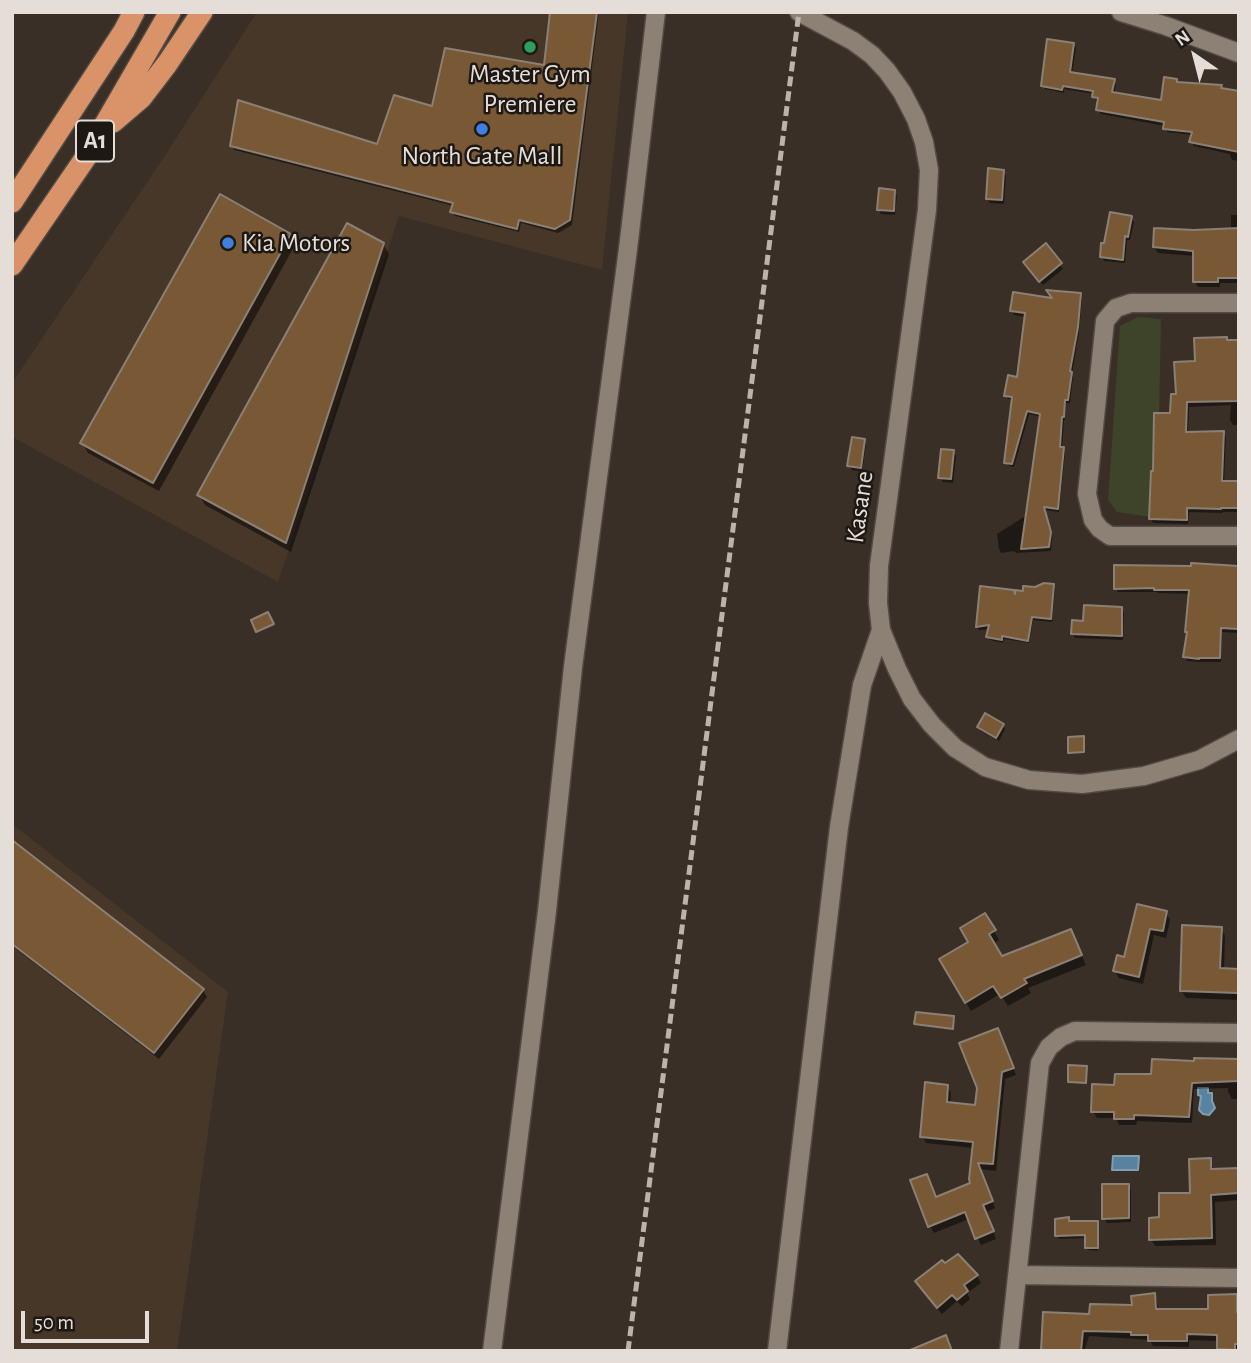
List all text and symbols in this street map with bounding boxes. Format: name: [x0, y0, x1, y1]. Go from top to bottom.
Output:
north arrow: [1160, 21, 1230, 91]
text: N: [1172, 27, 1194, 50]
marker: Master Gym Premiere: [522, 39, 538, 55]
place label: Master Gym Premiere: [469, 58, 591, 119]
road number: A1: [76, 120, 114, 162]
marker: North Gate Mall: [474, 121, 490, 137]
place label: North Gate Mall: [402, 140, 562, 172]
place label: Kia Motors: [242, 227, 350, 259]
marker: Kia Motors: [220, 235, 236, 251]
street label: Kasane: [839, 469, 881, 545]
scale bar: [24, 1296, 152, 1340]
text: 50 m: [34, 1312, 74, 1333]

